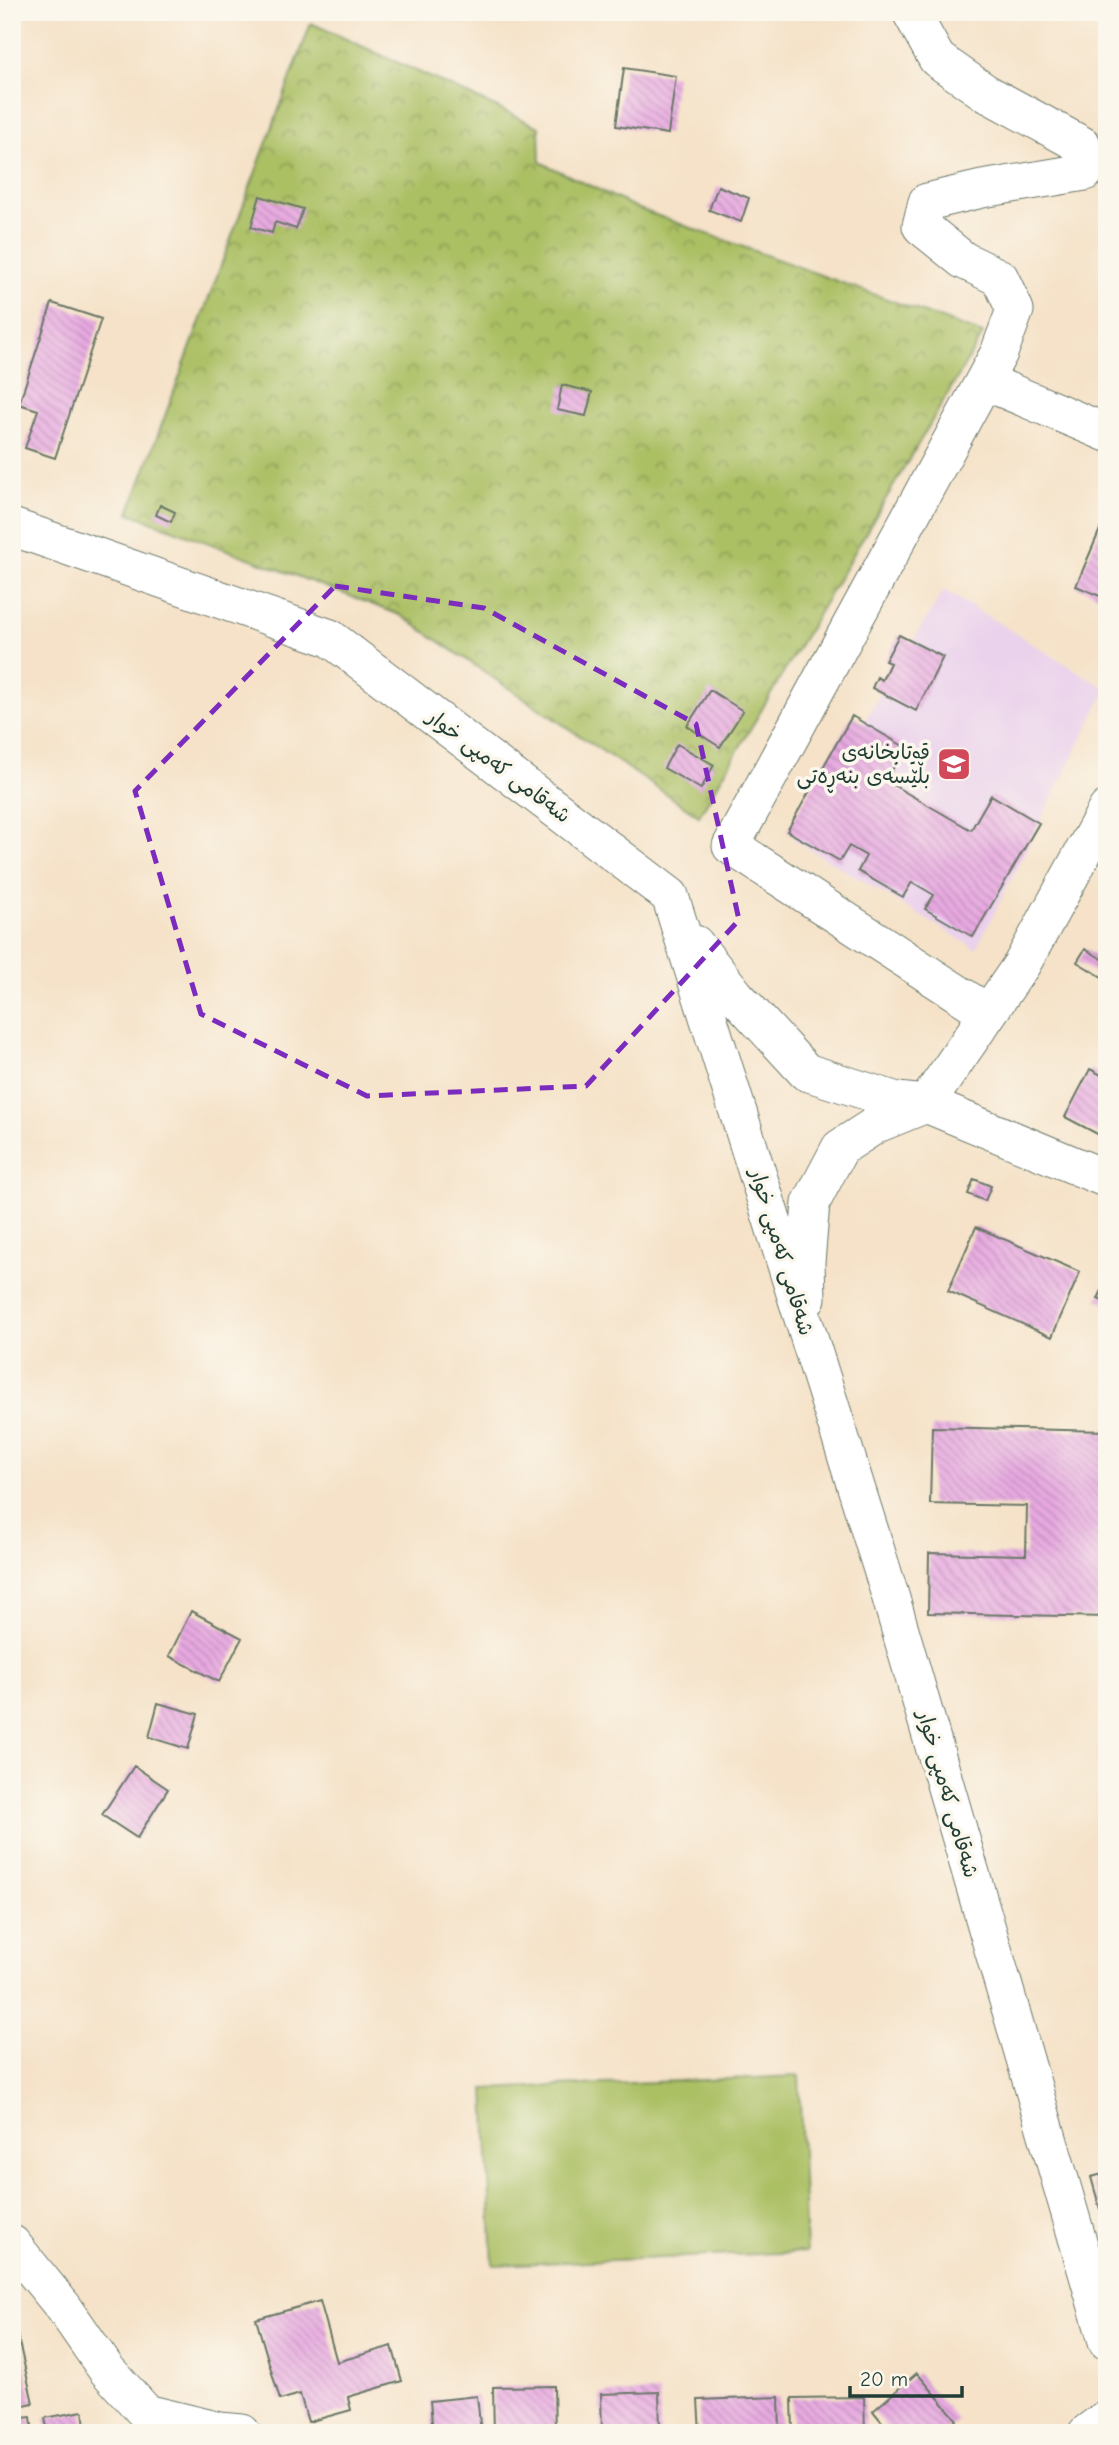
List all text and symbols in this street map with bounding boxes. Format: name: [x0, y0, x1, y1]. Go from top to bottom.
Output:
street label: شەقامی کەمپی خوار: [420, 703, 575, 829]
place label: قوتابخانەی بڵێسەی بنەڕەتی: [797, 740, 930, 793]
school or university icon: قوتابخانەی بڵێسەی بنەڕەتی: [935, 745, 973, 783]
street label: شەقامی کەمپی خوار: [743, 1164, 819, 1339]
street label: شەقامی کەمپی خوار: [910, 1706, 983, 1881]
scale bar: [850, 2354, 962, 2398]
text: 20 m: [860, 2367, 908, 2391]

